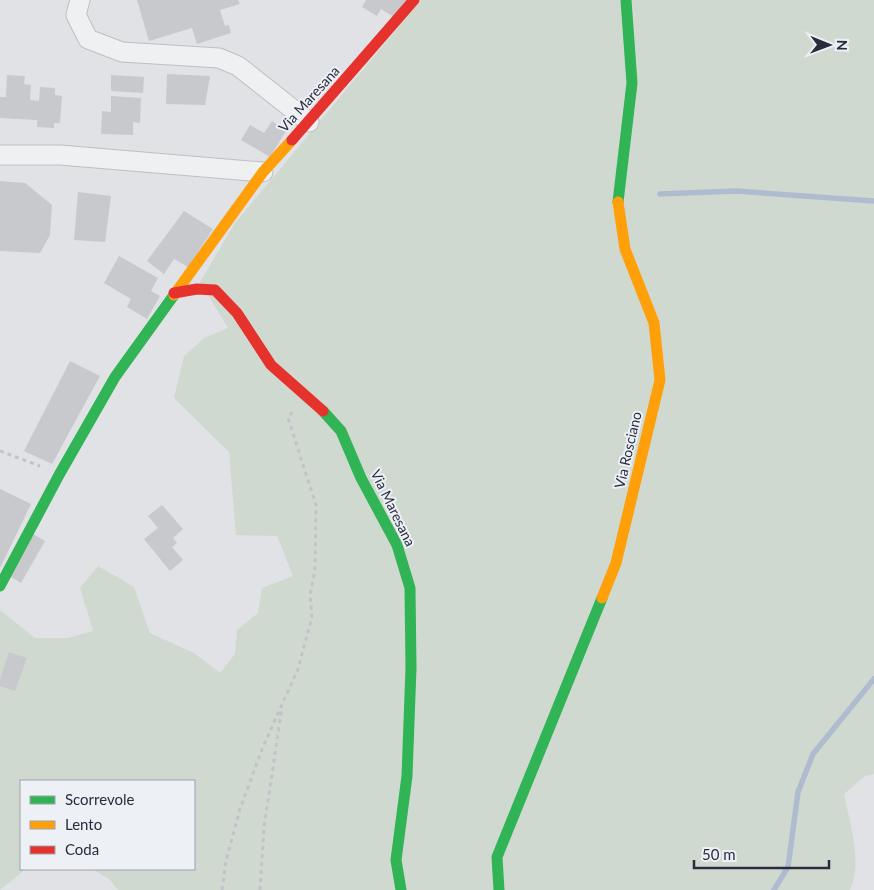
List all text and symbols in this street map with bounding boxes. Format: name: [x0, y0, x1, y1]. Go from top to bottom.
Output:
north arrow: [804, 20, 854, 70]
text: N: [834, 40, 851, 51]
street label: Via Maresana: [275, 62, 343, 135]
street label: Via Rosciano: [610, 410, 645, 490]
street label: Via Maresana: [368, 467, 419, 549]
legend: [20, 780, 195, 870]
text: Scorrevole: [65, 790, 135, 808]
text: Lento: [65, 815, 102, 833]
scale bar: [694, 838, 829, 870]
text: Coda: [65, 840, 99, 858]
text: 50 m: [702, 845, 736, 863]

